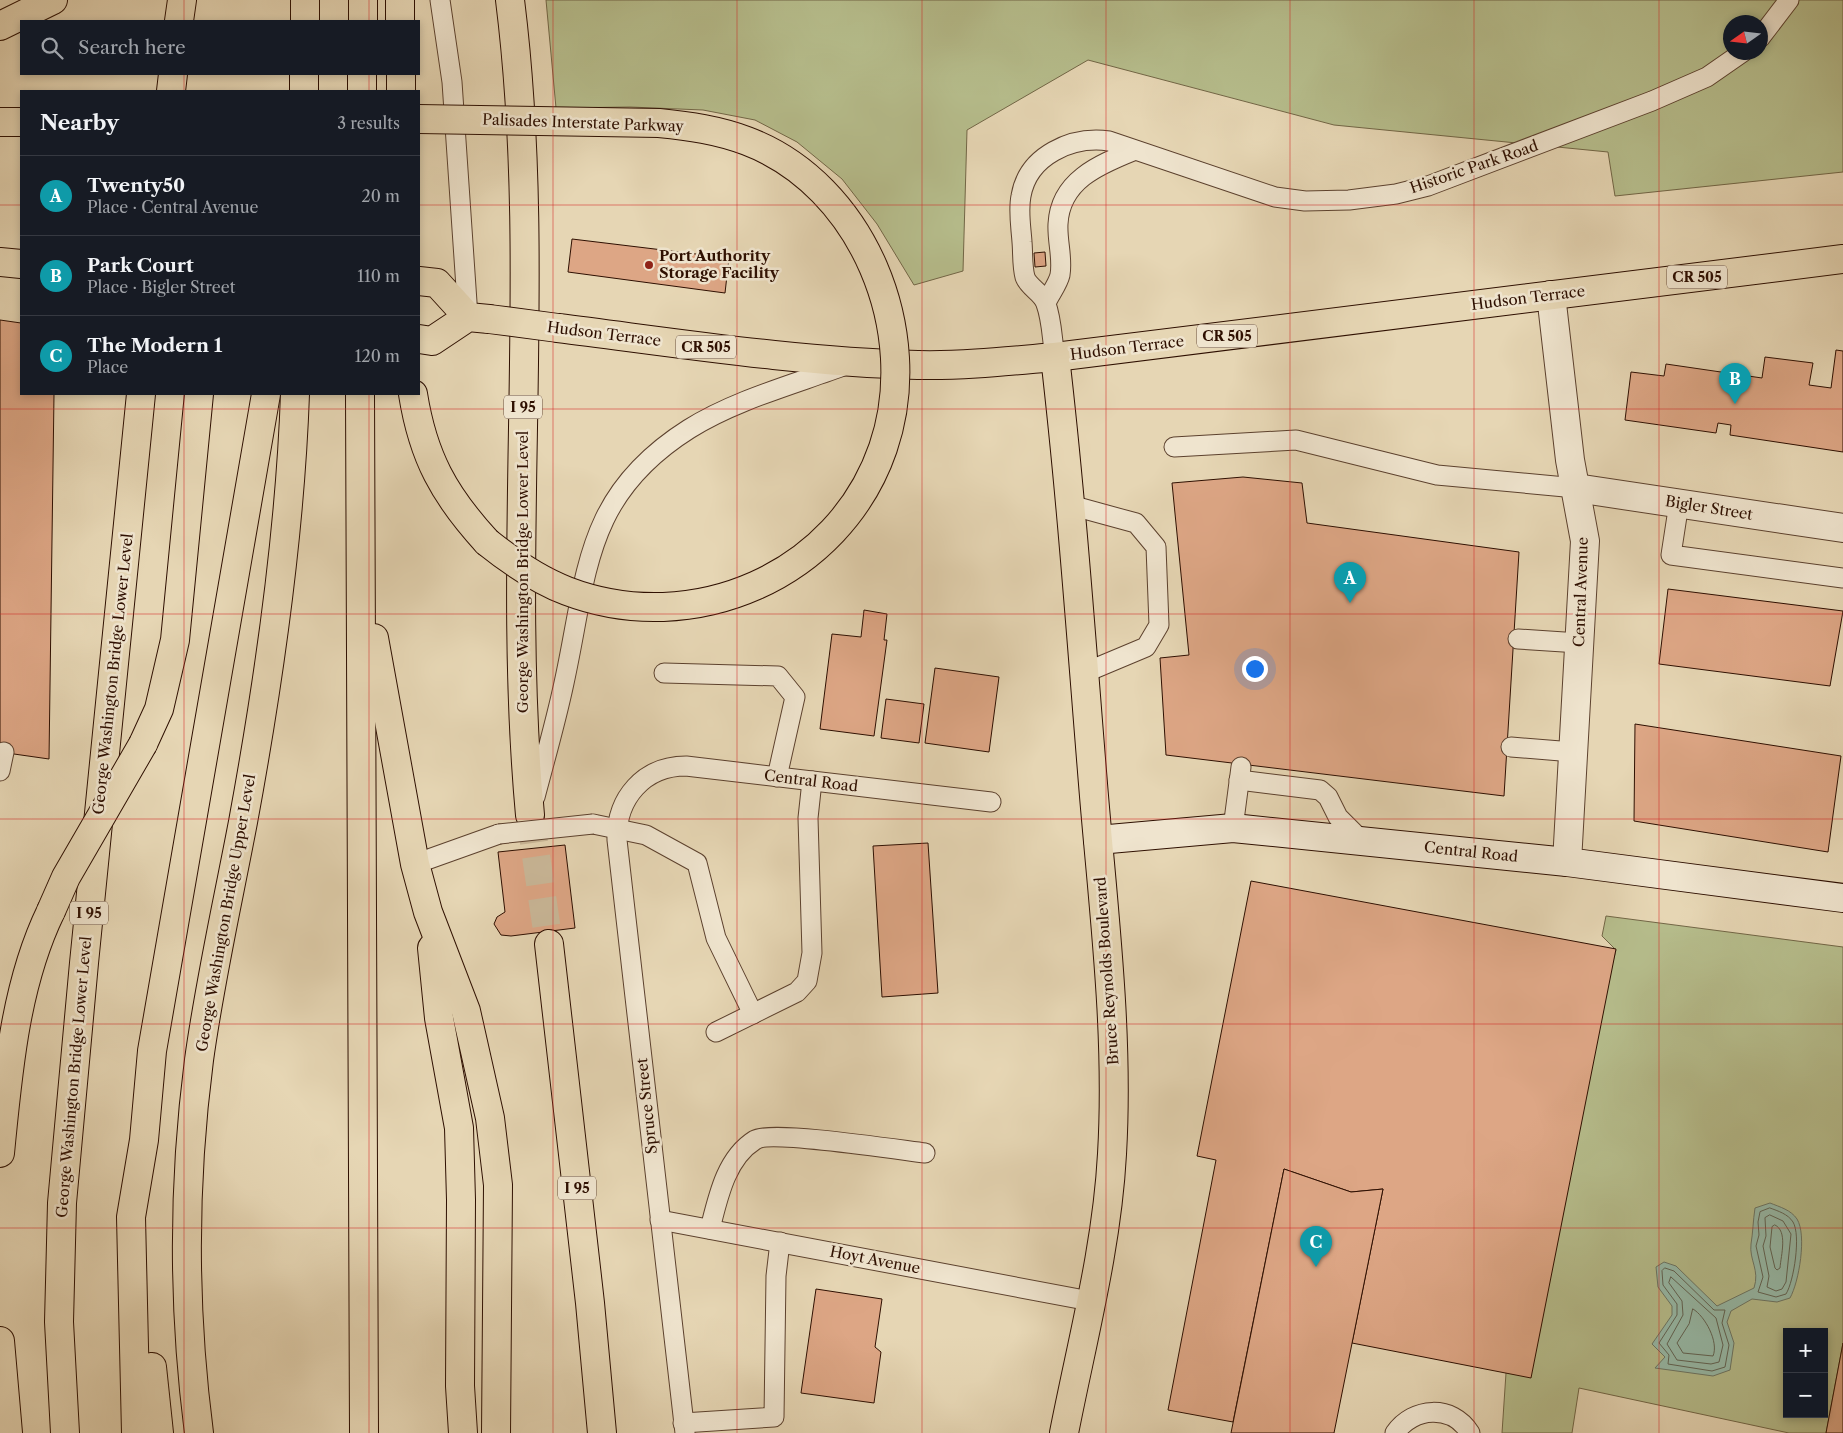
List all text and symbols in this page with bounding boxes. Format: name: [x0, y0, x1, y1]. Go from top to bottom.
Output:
north arrow: [1723, 15, 1768, 60]
search box: [20, 20, 420, 75]
icon: search: [38, 34, 66, 62]
text: Search here: [78, 36, 186, 59]
street label: Palisades Interstate Parkway: [482, 109, 685, 136]
text: Nearby: [40, 110, 119, 135]
text: 3 results: [337, 113, 400, 133]
street label: Historic Park Road: [1407, 136, 1541, 197]
text: Twenty50: [87, 174, 185, 197]
text: A: [50, 186, 62, 206]
text: 20 m: [361, 186, 400, 206]
text: Place · Central Avenue: [87, 197, 258, 217]
place label: Port Authority Storage Facility: [659, 246, 780, 282]
text: Park Court: [87, 254, 194, 277]
marker: Port Authority Storage Facility: [643, 259, 655, 271]
text: B: [50, 266, 62, 286]
text: 110 m: [357, 266, 400, 286]
road number: CR 505: [1667, 266, 1727, 288]
text: Place · Bigler Street: [87, 277, 235, 297]
street label: Hudson Terrace: [1470, 281, 1586, 314]
street label: Hudson Terrace: [546, 317, 662, 350]
road number: CR 505: [1197, 324, 1257, 348]
street label: Hudson Terrace: [1069, 331, 1185, 364]
text: The Modern 1: [87, 334, 222, 357]
road number: CR 505: [676, 336, 736, 358]
text: C: [50, 346, 62, 366]
text: 120 m: [355, 346, 400, 366]
text: Place: [87, 357, 128, 377]
pin: B: [1719, 363, 1751, 404]
road number: I 95: [504, 396, 542, 418]
street label: George Washington Bridge Lower Level: [513, 430, 532, 713]
street label: Bigler Street: [1664, 491, 1755, 524]
street label: George Washington Bridge Lower Level: [88, 532, 137, 815]
street label: Central Avenue: [1569, 537, 1592, 647]
pin: A: [1334, 562, 1366, 603]
your location: [1242, 656, 1268, 682]
street label: Central Road: [763, 765, 859, 796]
street label: George Washington Bridge Upper Level: [192, 772, 259, 1053]
street label: Central Road: [1423, 837, 1519, 866]
street label: Bruce Reynolds Boulevard: [1090, 876, 1123, 1066]
road number: I 95: [70, 901, 108, 924]
street label: George Washington Bridge Lower Level: [52, 935, 95, 1218]
street label: Spruce Street: [632, 1056, 661, 1155]
road number: I 95: [558, 1176, 596, 1200]
pin: C: [1300, 1226, 1332, 1267]
street label: Hoyt Avenue: [828, 1241, 922, 1278]
map controls: [1783, 1328, 1828, 1418]
button: +: [1783, 1328, 1828, 1373]
button: −: [1783, 1373, 1828, 1418]

